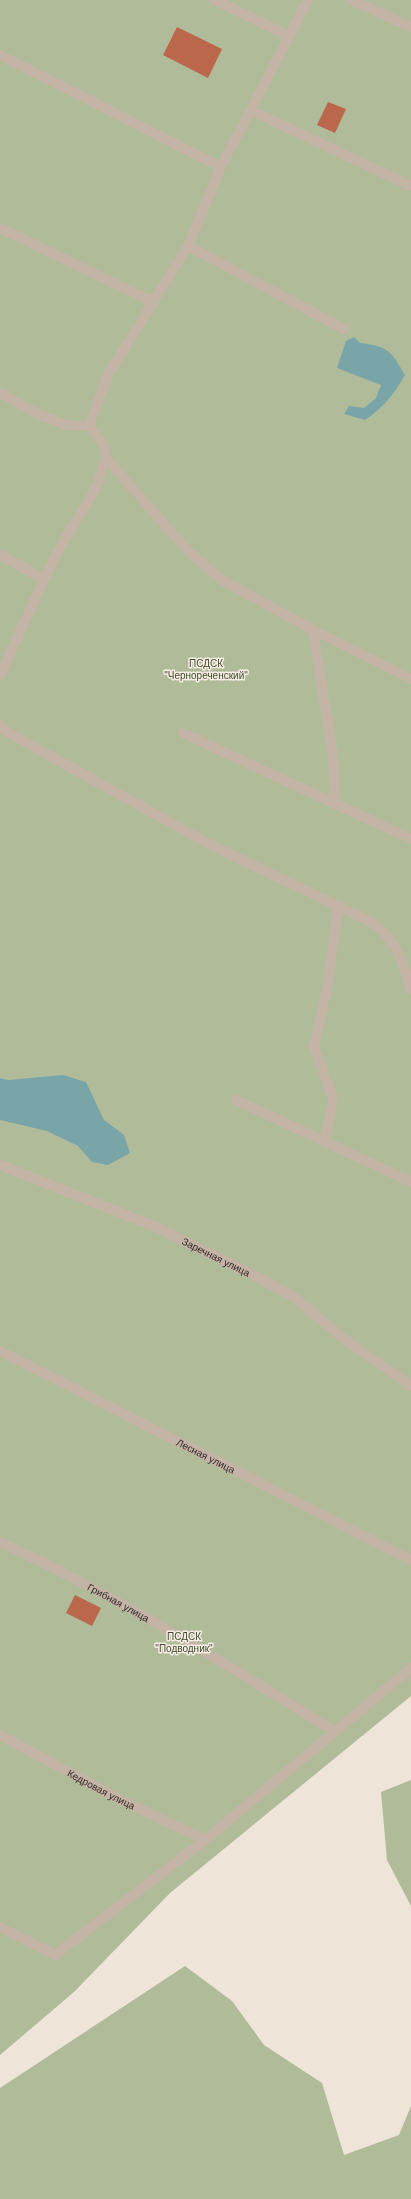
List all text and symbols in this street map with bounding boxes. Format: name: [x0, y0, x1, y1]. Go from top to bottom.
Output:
park label: ПСДСК "Чернореченский": [164, 658, 248, 681]
street label: Заречная улица: [180, 1236, 252, 1279]
street label: Лесная улица: [175, 1437, 237, 1476]
street label: Грибная улица: [86, 1581, 151, 1624]
park label: ПСДСК "Подводник": [155, 1631, 213, 1654]
street label: Кедровая улица: [66, 1768, 137, 1812]

